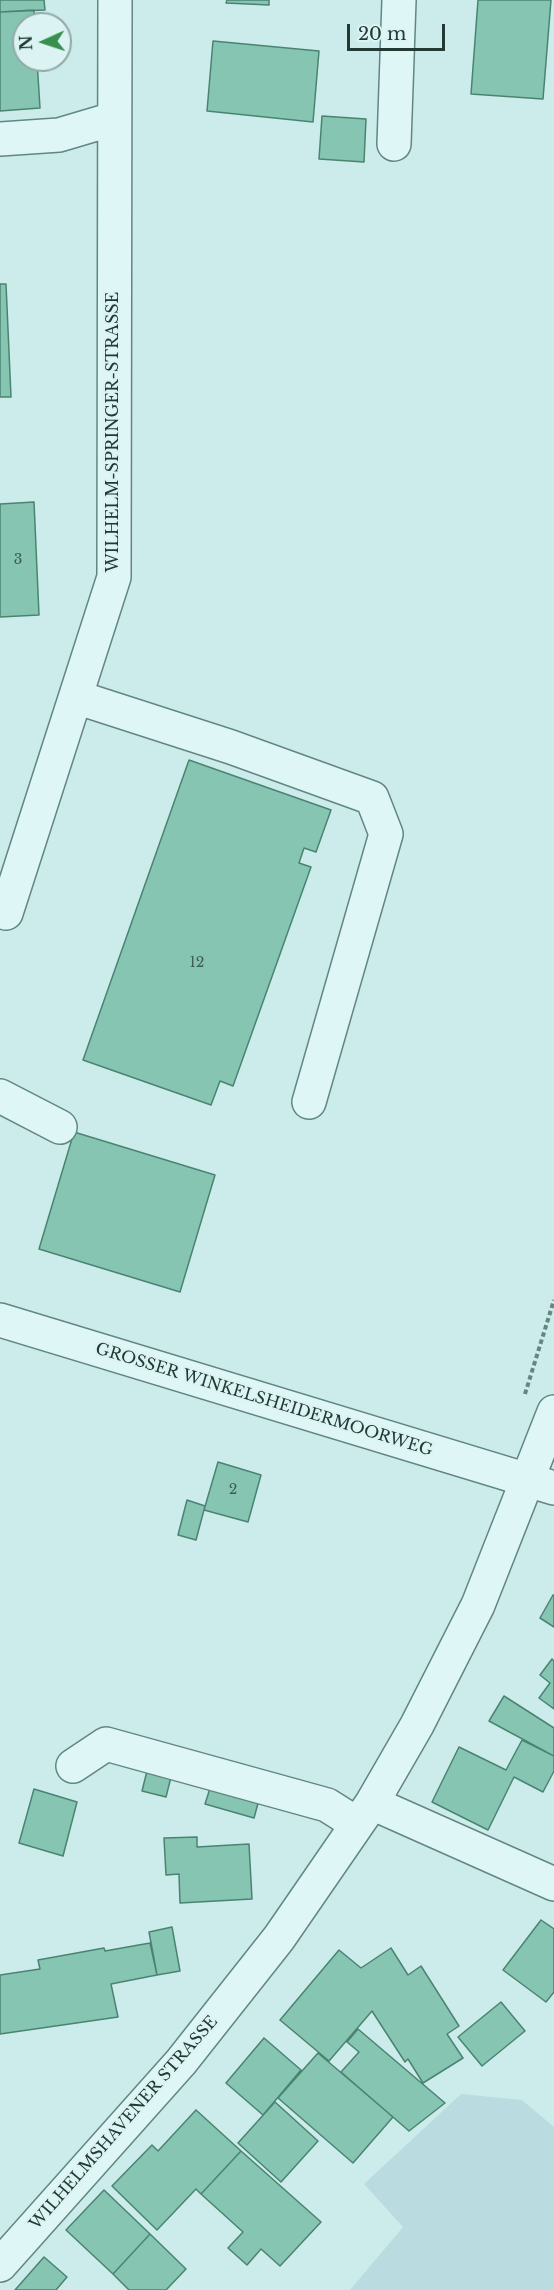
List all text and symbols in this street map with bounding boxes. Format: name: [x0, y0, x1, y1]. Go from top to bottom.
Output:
north arrow: [12, 12, 72, 72]
scale bar: [350, 12, 448, 50]
text: 20 m: [358, 23, 406, 45]
text: N: [16, 35, 36, 51]
street label: WILHELM-SPRINGER-STRASSE: [103, 292, 123, 572]
house number: 3: [14, 552, 22, 568]
house number: 12: [190, 955, 204, 971]
street label: GROSSER WINKELSHEIDERMOORWEG: [93, 1339, 435, 1461]
house number: 2: [229, 1482, 237, 1498]
street label: WILHELMSHAVENER STRASSE: [26, 2012, 222, 2234]

